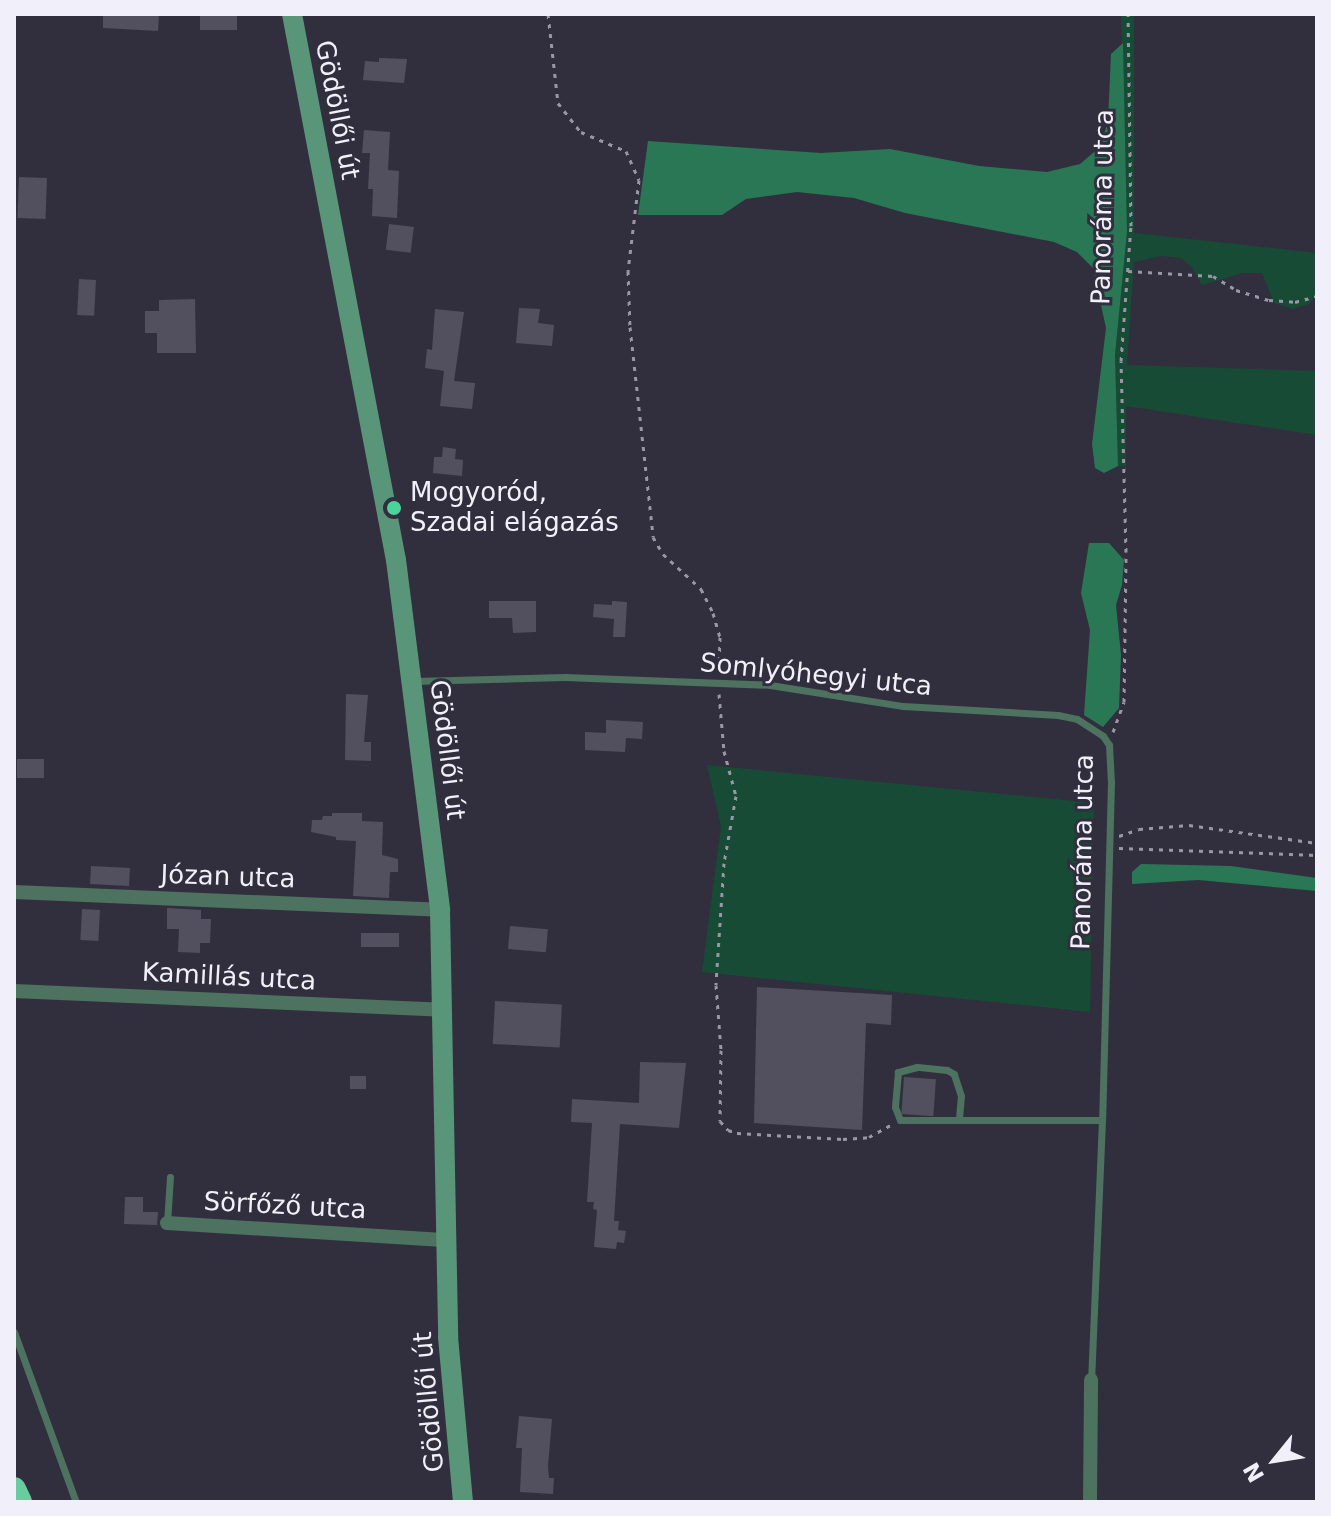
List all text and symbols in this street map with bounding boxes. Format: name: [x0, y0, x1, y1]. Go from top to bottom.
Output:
street label: Gödöllői út: [308, 38, 366, 182]
street label: Panoráma utca: [1086, 109, 1120, 305]
place label: Mogyoród, Szadai elágazás: [410, 477, 619, 538]
marker: Mogyoród, Szadai elágazás: [385, 499, 403, 517]
street label: Somlyóhegyi utca: [699, 647, 933, 703]
street label: Gödöllői út: [423, 678, 471, 822]
street label: Panoráma utca: [1066, 754, 1100, 950]
street label: Józan utca: [160, 859, 296, 895]
street label: Kamillás utca: [141, 957, 317, 997]
street label: Sörfőző utca: [203, 1186, 367, 1226]
street label: Gödöllői út: [407, 1330, 451, 1474]
north arrow: [1235, 1420, 1315, 1500]
text: N: [1238, 1458, 1269, 1486]

